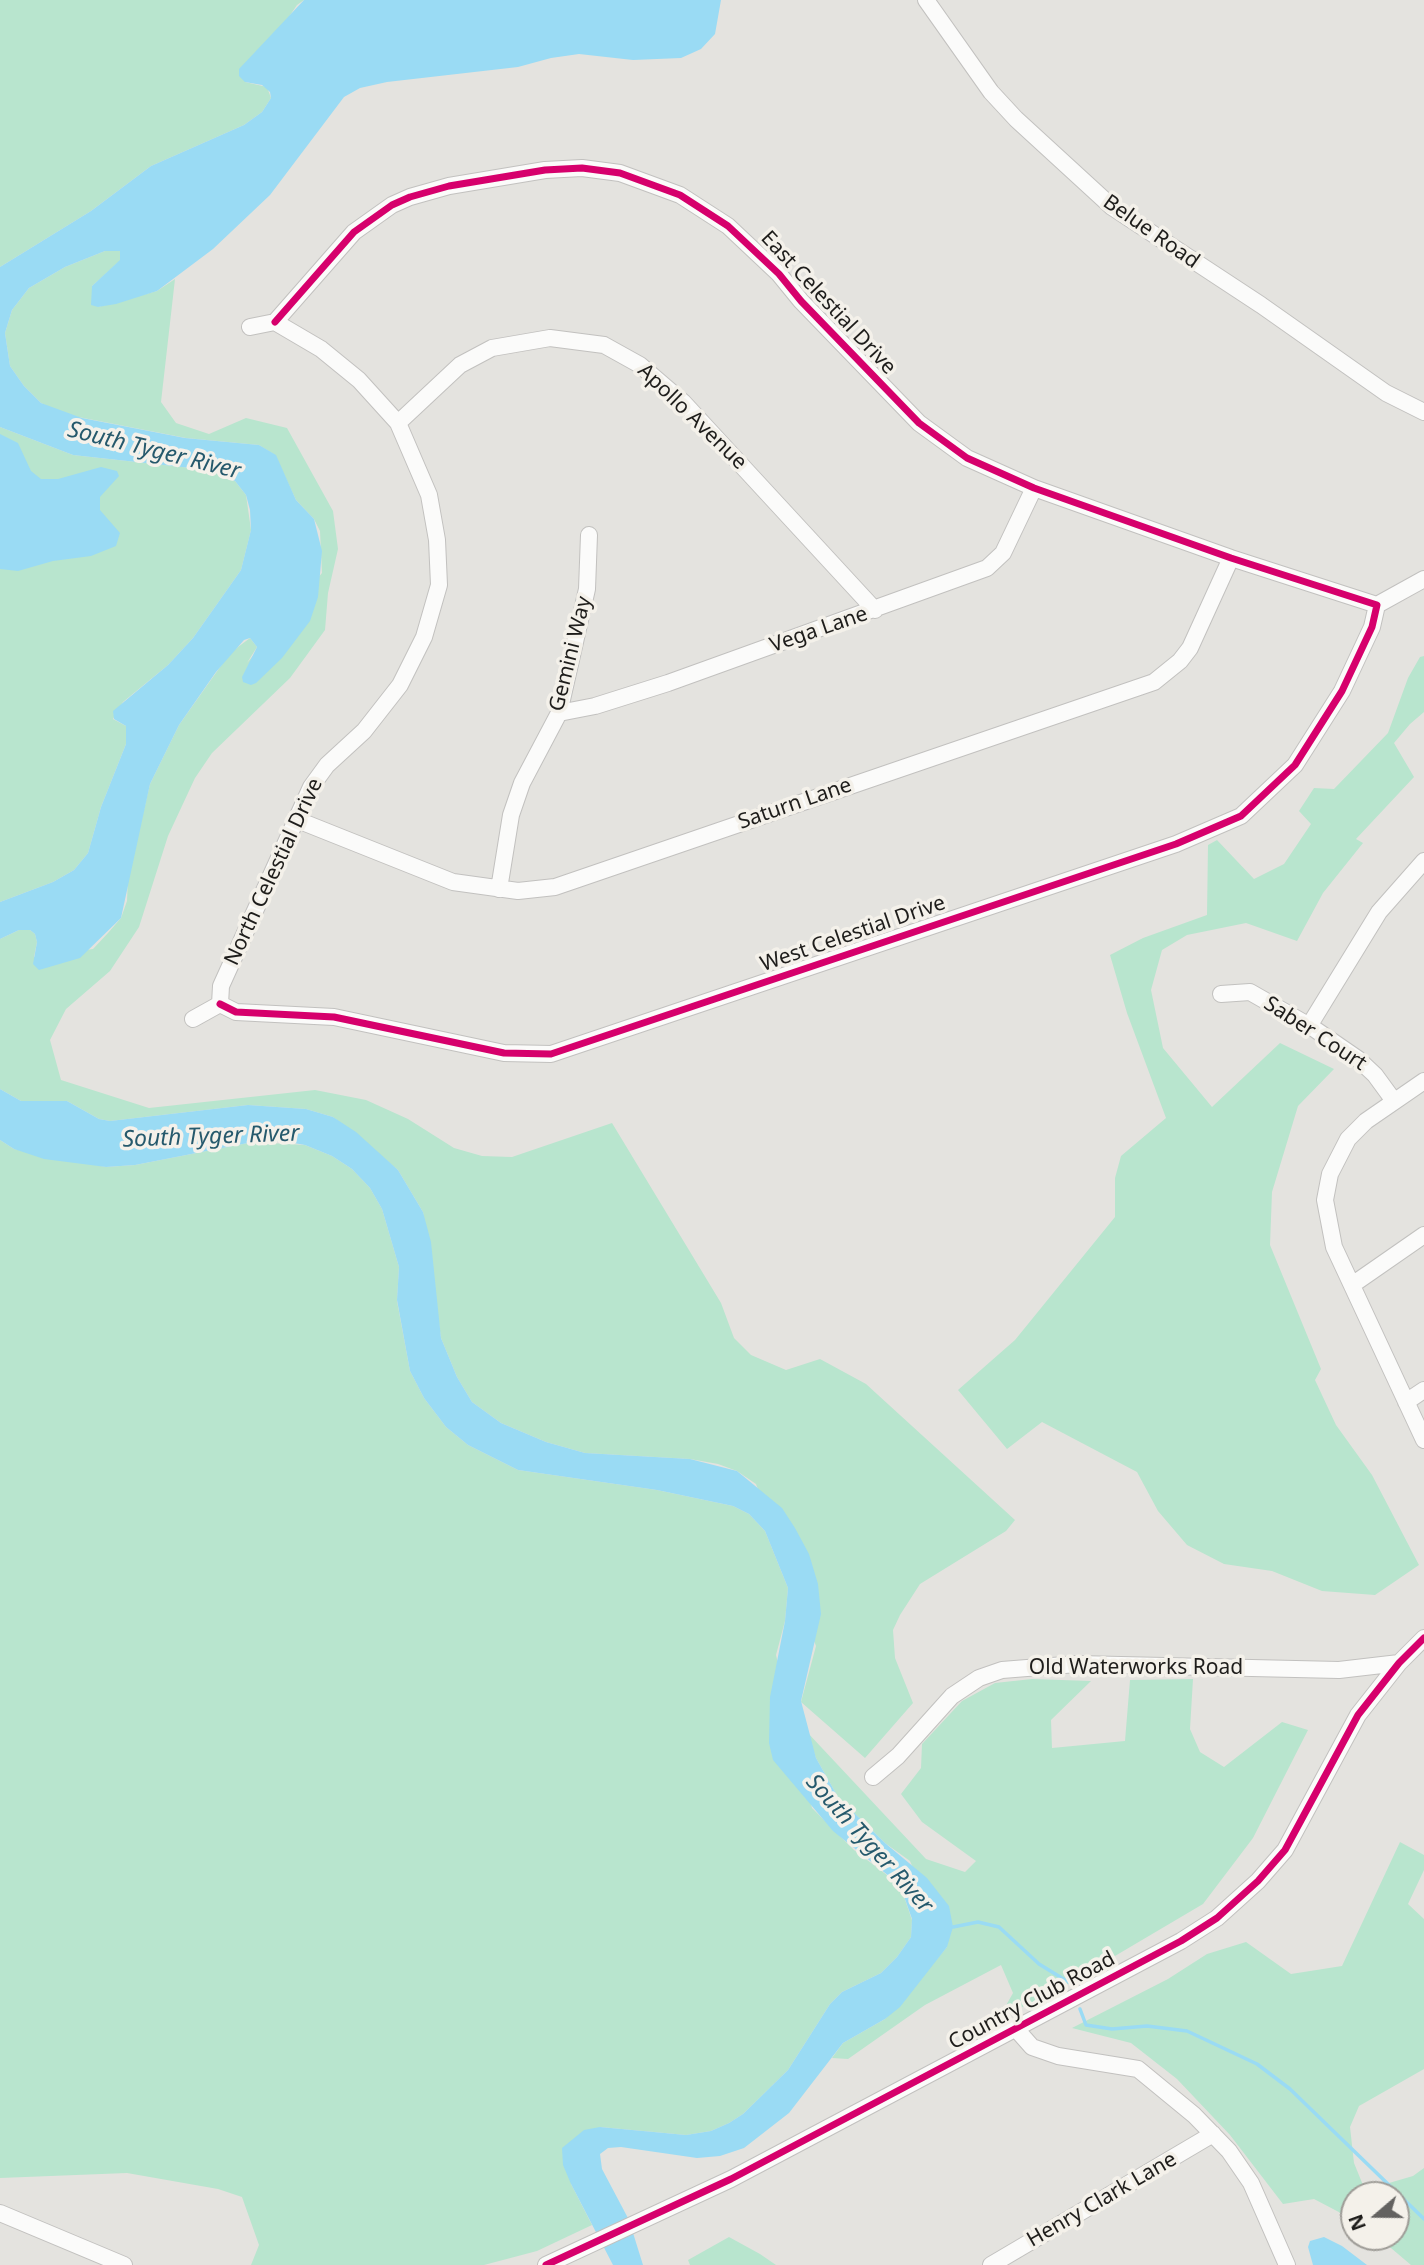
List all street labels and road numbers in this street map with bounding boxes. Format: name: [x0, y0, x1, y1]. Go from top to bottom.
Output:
street label: Belue Road: [1098, 190, 1204, 274]
street label: East Celestial Drive: [755, 226, 901, 380]
street label: Apollo Avenue: [632, 359, 752, 475]
street label: Gemini Way: [545, 594, 597, 714]
street label: Vega Lane: [767, 602, 871, 658]
street label: Saturn Lane: [735, 773, 855, 835]
street label: North Celestial Drive: [220, 775, 328, 969]
street label: West Celestial Drive: [757, 890, 949, 978]
street label: Saber Court: [1259, 991, 1371, 1077]
street label: Old Waterworks Road: [1029, 1655, 1243, 1681]
street label: Country Club Road: [944, 1946, 1120, 2056]
street label: Henry Clark Lane: [1023, 2147, 1181, 2253]

